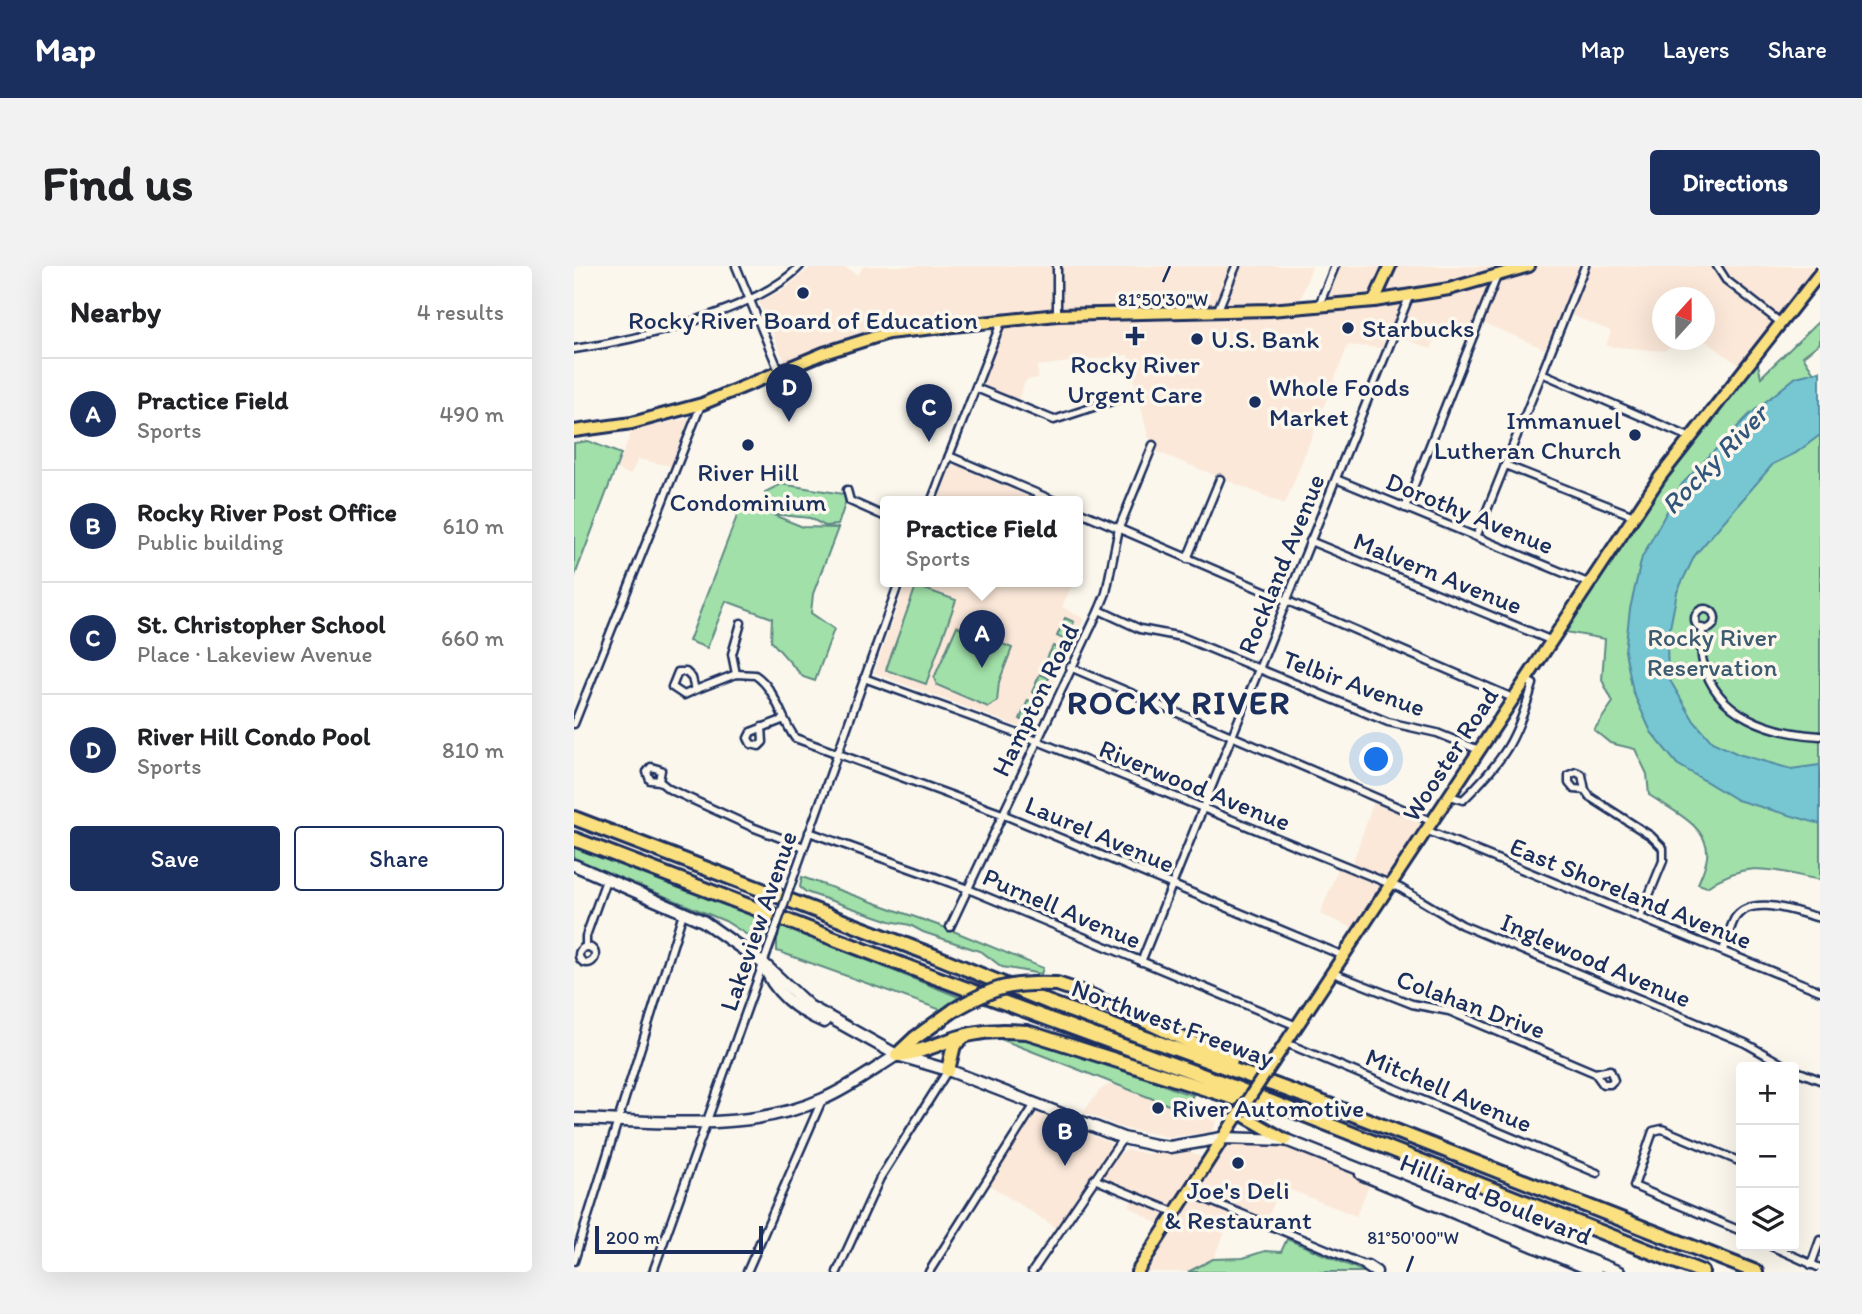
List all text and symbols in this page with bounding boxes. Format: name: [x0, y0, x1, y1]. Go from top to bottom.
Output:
text: Map: [35, 30, 96, 69]
text: Map: [1581, 35, 1625, 64]
text: Layers: [1663, 35, 1730, 64]
text: Share: [1768, 35, 1827, 64]
button: Directions: [1650, 150, 1820, 215]
text: Find us: [42, 153, 193, 212]
marker: Rocky River Board of Education: [795, 285, 811, 301]
north arrow: [1652, 287, 1715, 350]
text: 81°50'30"W: [1118, 289, 1208, 311]
text: Nearby: [70, 293, 161, 330]
text: 4 results: [417, 298, 504, 326]
place label: Rocky River Board of Education: [628, 304, 978, 336]
place label: Starbucks: [1362, 312, 1475, 344]
marker: Starbucks: [1340, 320, 1356, 336]
place label: U.S. Bank: [1211, 323, 1319, 355]
marker: Rocky River Urgent Care: [1125, 326, 1145, 346]
marker: U.S. Bank: [1189, 331, 1205, 347]
place label: Rocky River Urgent Care: [1067, 348, 1203, 410]
pin: D: [766, 364, 812, 422]
place label: Whole Foods Market: [1269, 371, 1410, 433]
text: Practice Field: [137, 384, 288, 416]
pin: C: [906, 384, 952, 442]
marker: Whole Foods Market: [1247, 394, 1263, 410]
water label: Rocky River: [1653, 395, 1777, 521]
text: A: [86, 400, 100, 428]
text: 490 m: [439, 400, 504, 428]
place label: Immanuel Lutheran Church: [1434, 404, 1621, 466]
text: Sports: [137, 416, 201, 444]
marker: Immanuel Lutheran Church: [1627, 427, 1643, 443]
marker: River Hill Condominium: [740, 437, 756, 453]
place label: River Hill Condominium: [670, 456, 826, 518]
street label: Dorothy Avenue: [1381, 465, 1559, 561]
street label: Rockland Avenue: [1230, 469, 1332, 659]
text: Rocky River Post Office: [137, 496, 397, 528]
popup: [880, 496, 1083, 587]
text: B: [86, 512, 100, 540]
text: 610 m: [442, 512, 504, 540]
text: Practice Field: [906, 512, 1057, 544]
street label: Malvern Avenue: [1349, 525, 1527, 621]
text: Public building: [137, 528, 283, 556]
text: Sports: [906, 544, 970, 572]
text: St. Christopher School: [137, 608, 386, 640]
pin: A: [959, 610, 1005, 668]
street label: Hampton Road: [984, 618, 1086, 782]
park label: Rocky River Reservation: [1647, 621, 1777, 683]
text: C: [86, 624, 100, 652]
text: 660 m: [441, 624, 504, 652]
text: Place · Lakeview Avenue: [137, 640, 373, 668]
street label: Telbir Avenue: [1278, 642, 1430, 724]
street label: Wooster Road: [1395, 680, 1506, 827]
district label: ROCKY RIVER: [1067, 683, 1291, 722]
text: River Hill Condo Pool: [137, 720, 370, 752]
street label: Riverwood Avenue: [1095, 732, 1295, 838]
text: D: [85, 736, 101, 764]
text: 810 m: [442, 736, 504, 764]
your location: [1359, 742, 1393, 776]
text: Sports: [137, 752, 201, 780]
street label: Laurel Avenue: [1020, 788, 1180, 880]
button: Save: [70, 826, 280, 891]
button: Share: [294, 826, 504, 891]
street label: Lakeview Avenue: [712, 827, 804, 1015]
street label: East Shoreland Avenue: [1505, 830, 1757, 956]
street label: Purnell Avenue: [978, 860, 1146, 956]
street label: Inglewood Avenue: [1496, 905, 1696, 1015]
street label: Colahan Drive: [1392, 962, 1550, 1046]
street label: Northwest Freeway: [1067, 972, 1279, 1074]
street label: Mitchell Avenue: [1361, 1040, 1537, 1140]
map controls: [1736, 1062, 1799, 1251]
button: +: [1736, 1062, 1799, 1125]
place label: River Automotive: [1172, 1092, 1364, 1124]
marker: River Automotive: [1150, 1100, 1166, 1116]
pin: B: [1042, 1108, 1088, 1166]
button: −: [1736, 1125, 1799, 1188]
street label: Hilliard Boulevard: [1395, 1146, 1597, 1252]
marker: Joe's Deli & Restaurant: [1230, 1155, 1246, 1171]
place label: Joe's Deli & Restaurant: [1164, 1174, 1312, 1236]
button: layers: [1736, 1188, 1799, 1251]
scale bar: [595, 1223, 763, 1255]
text: 200 m: [606, 1226, 660, 1249]
text: 81°50'00"W: [1367, 1227, 1459, 1249]

